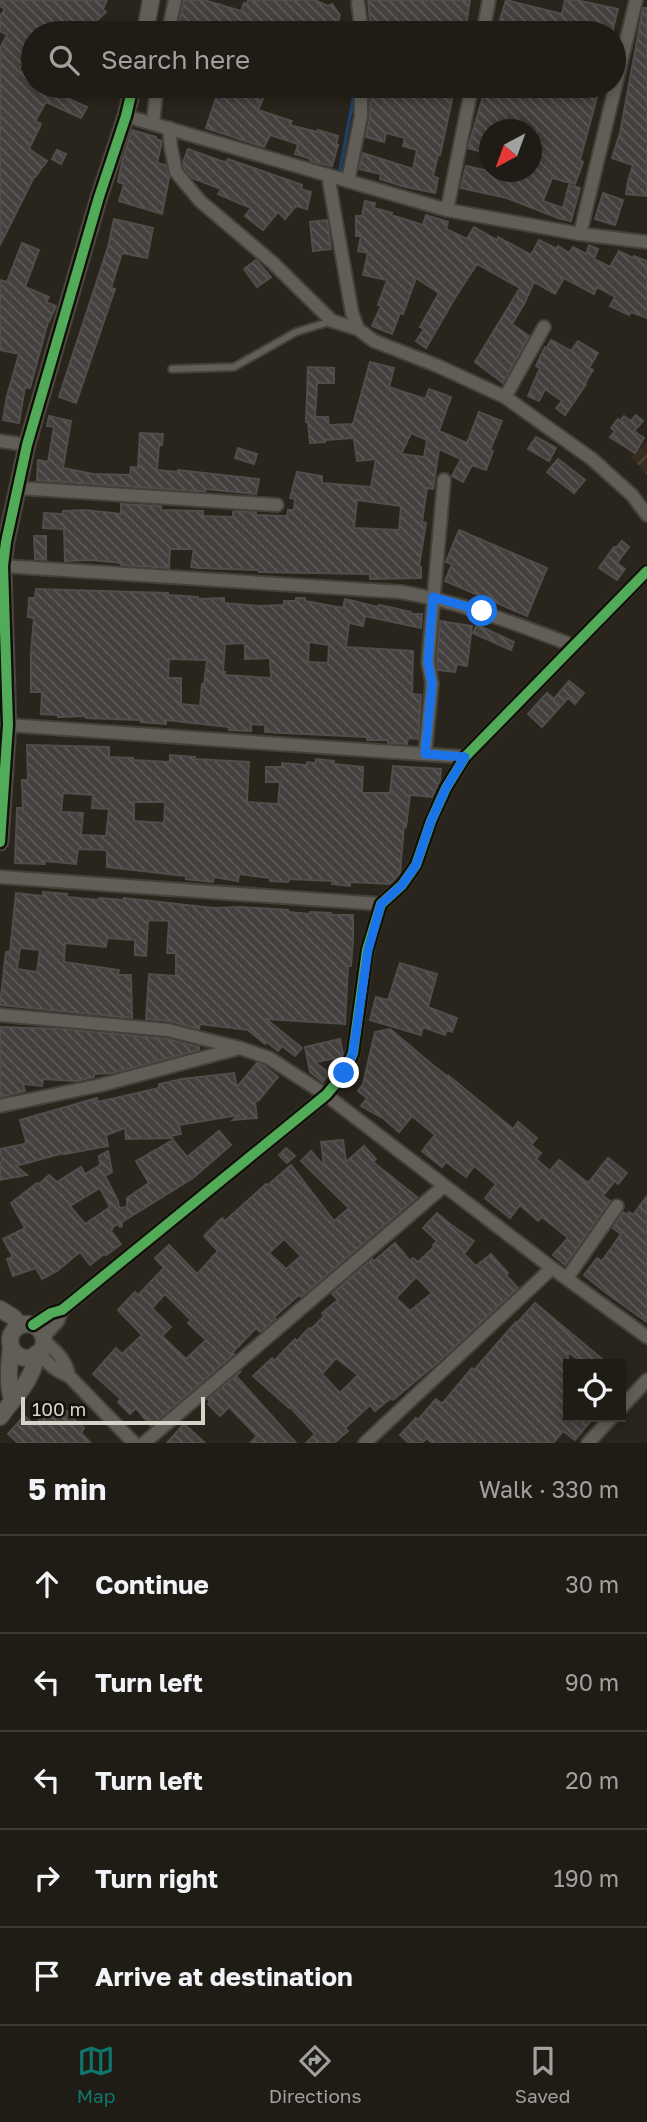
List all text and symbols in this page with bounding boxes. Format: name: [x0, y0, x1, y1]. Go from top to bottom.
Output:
search box: [21, 21, 626, 98]
icon: search: [45, 41, 83, 79]
text: Search here: [101, 44, 250, 75]
north arrow: [479, 119, 542, 182]
route start: [466, 595, 497, 626]
route end: [328, 1057, 359, 1088]
map controls: [563, 1359, 626, 1422]
button: locate: [563, 1359, 626, 1422]
scale bar: [21, 1394, 205, 1426]
text: 100 m: [32, 1397, 86, 1420]
text: 5 min: [28, 1471, 106, 1507]
text: Walk · 330 m: [479, 1475, 619, 1503]
icon: ahead: [28, 1565, 66, 1603]
text: Continue: [95, 1569, 209, 1600]
text: 30 m: [565, 1570, 619, 1598]
icon: left: [28, 1663, 66, 1701]
text: Turn left: [95, 1667, 203, 1698]
text: 90 m: [565, 1668, 619, 1696]
icon: left: [28, 1761, 66, 1799]
text: Turn left: [95, 1765, 203, 1796]
text: 20 m: [565, 1766, 619, 1794]
icon: right: [28, 1859, 66, 1897]
text: Turn right: [95, 1863, 218, 1894]
text: 190 m: [554, 1864, 619, 1892]
icon: arrive: [28, 1957, 66, 1995]
text: Arrive at destination: [95, 1961, 353, 1992]
tab: Map: [77, 2042, 115, 2107]
tab: Directions: [269, 2042, 362, 2107]
tab: Saved: [515, 2042, 570, 2107]

